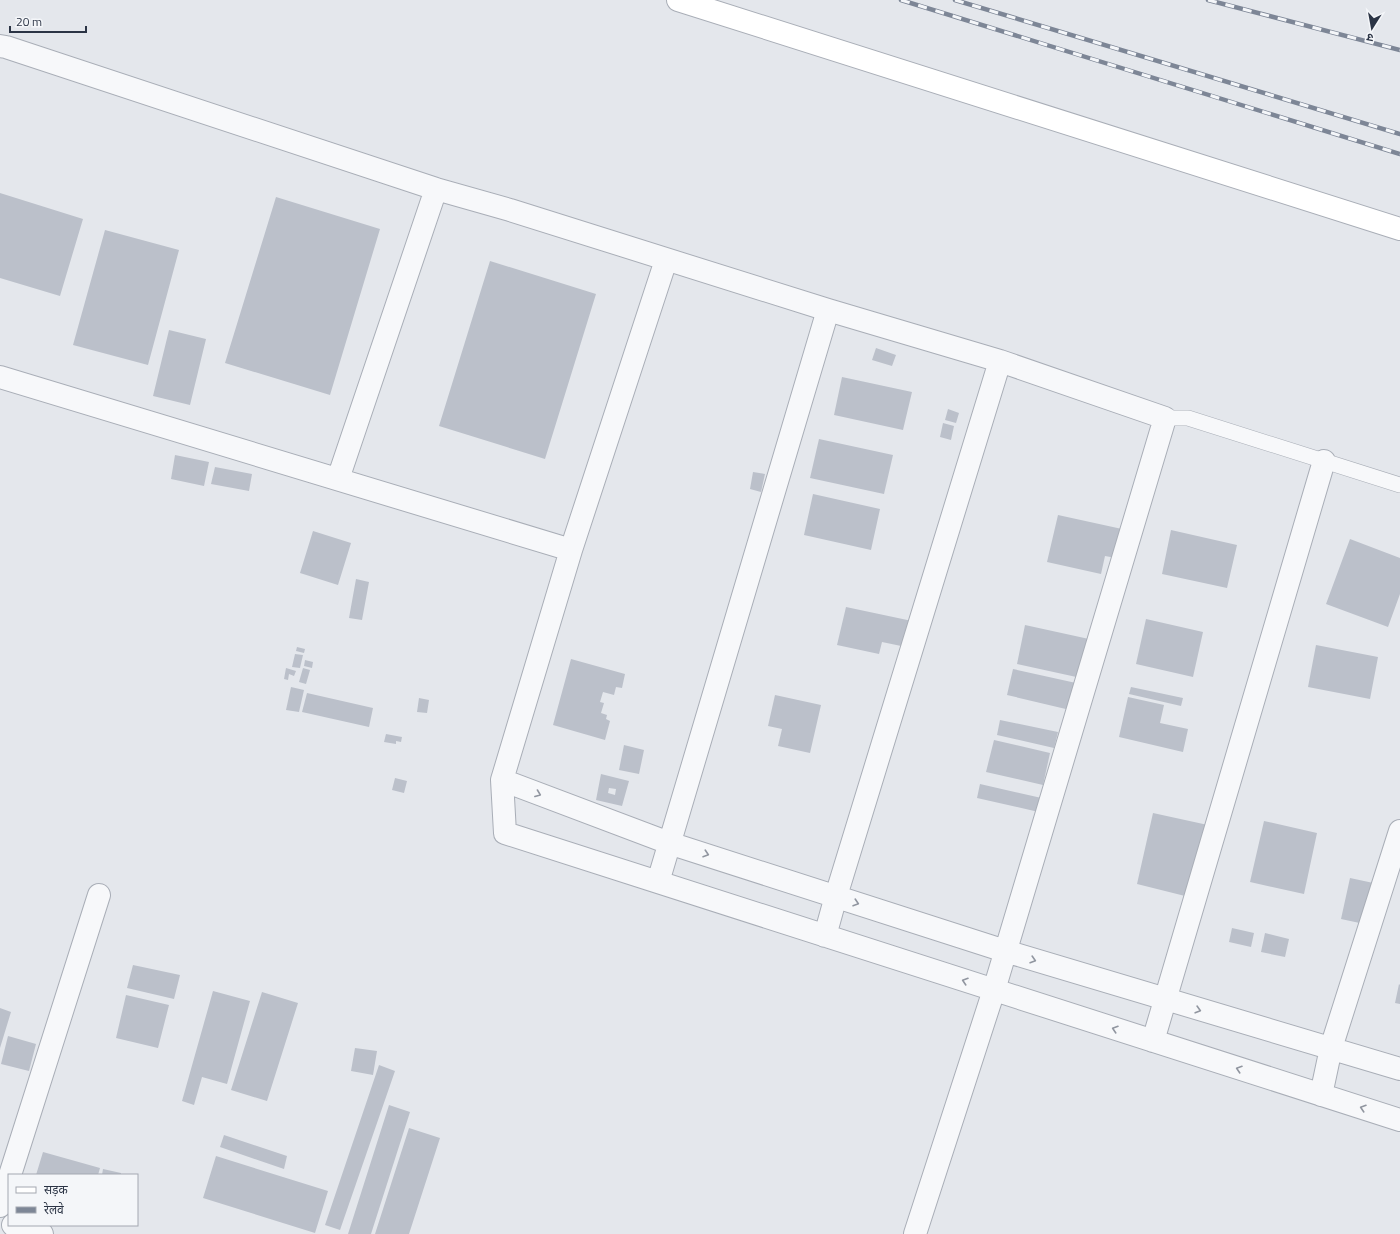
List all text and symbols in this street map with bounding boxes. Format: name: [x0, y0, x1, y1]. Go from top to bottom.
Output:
scale bar: [10, 8, 86, 34]
north arrow: [1352, 8, 1392, 48]
text: 20 m: [16, 12, 42, 31]
text: उ: [1365, 29, 1375, 46]
one-way arrow: [535, 789, 542, 797]
one-way arrow: [702, 850, 709, 858]
one-way arrow: [853, 898, 860, 907]
one-way arrow: [1030, 955, 1037, 964]
one-way arrow: [962, 977, 969, 985]
one-way arrow: [1194, 1005, 1201, 1014]
one-way arrow: [1112, 1025, 1119, 1034]
one-way arrow: [1236, 1065, 1243, 1073]
one-way arrow: [1360, 1105, 1367, 1113]
legend: [8, 1174, 138, 1226]
text: सड़क: [44, 1180, 69, 1199]
text: रेलवे: [44, 1200, 64, 1219]

